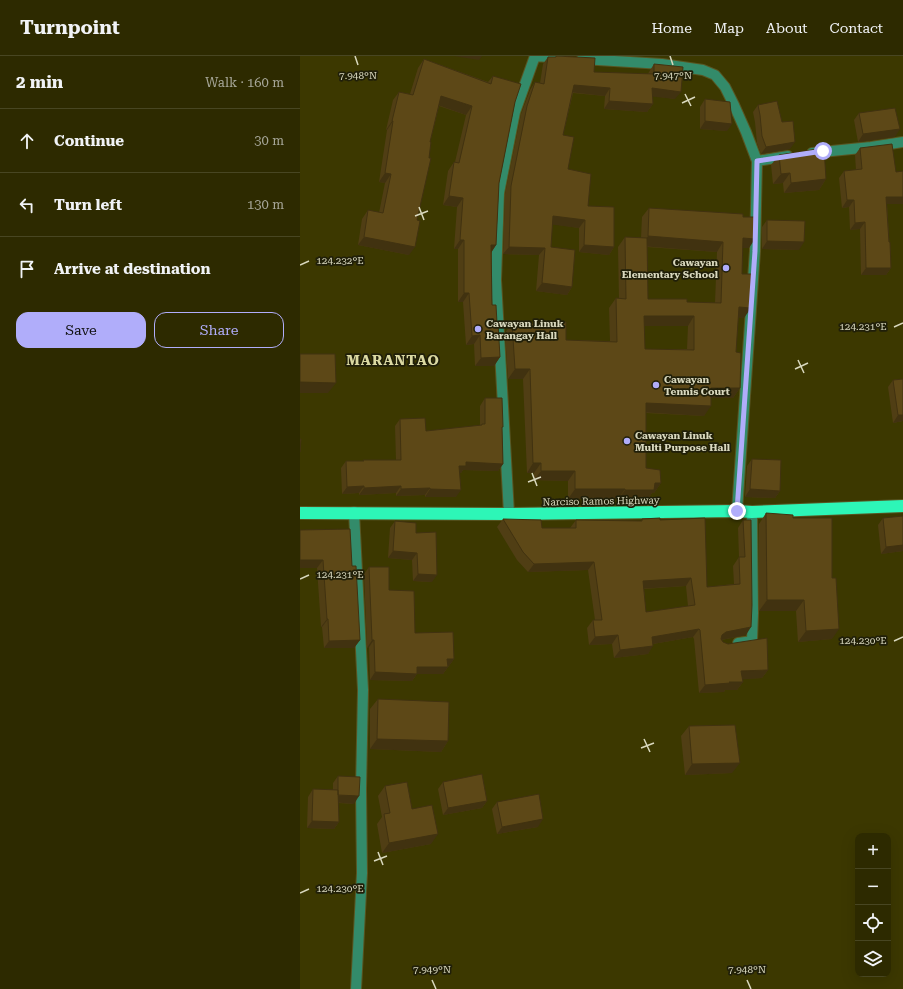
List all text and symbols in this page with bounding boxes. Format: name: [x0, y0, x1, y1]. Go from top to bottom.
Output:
text: Turnpoint: [20, 16, 120, 39]
text: Home: [651, 20, 692, 36]
text: Map: [714, 20, 744, 36]
text: About: [766, 20, 808, 36]
text: Contact: [830, 20, 883, 36]
text: 7.948°N: [339, 70, 377, 81]
text: 7.947°N: [654, 70, 692, 81]
text: 2 min: [16, 72, 63, 92]
text: Walk · 160 m: [205, 75, 284, 90]
icon: ahead: [16, 130, 38, 152]
text: Continue: [54, 132, 124, 150]
text: 30 m: [254, 133, 284, 148]
route start: [814, 142, 832, 160]
icon: left: [16, 194, 38, 216]
text: Turn left: [54, 196, 122, 214]
text: 130 m: [247, 197, 284, 212]
text: 124.232°E: [316, 255, 364, 266]
place label: Cawayan Elementary School: [622, 257, 719, 280]
icon: arrive: [16, 258, 38, 280]
text: Arrive at destination: [54, 260, 210, 278]
marker: Cawayan Elementary School: [721, 263, 731, 273]
button: Save: [16, 312, 146, 348]
button: Share: [154, 312, 284, 348]
place label: Cawayan Linuk Barangay Hall: [486, 318, 564, 341]
text: 124.231°E: [839, 321, 887, 332]
marker: Cawayan Linuk Barangay Hall: [473, 324, 483, 334]
district label: MARANTAO: [346, 352, 440, 368]
place label: Cawayan Tennis Court: [664, 374, 730, 397]
marker: Cawayan Tennis Court: [651, 380, 661, 390]
place label: Cawayan Linuk Multi Purpose Hall: [635, 430, 731, 453]
marker: Cawayan Linuk Multi Purpose Hall: [622, 436, 632, 446]
street label: Narciso Ramos Highway: [542, 494, 660, 508]
route end: [728, 502, 746, 520]
text: 124.231°E: [316, 569, 364, 580]
text: 124.230°E: [839, 635, 887, 646]
map controls: [855, 833, 891, 977]
button: +: [855, 833, 891, 869]
button: −: [855, 869, 891, 905]
text: 124.230°E: [316, 883, 364, 894]
button: locate: [855, 905, 891, 941]
button: layers: [855, 941, 891, 977]
text: 7.949°N: [413, 964, 451, 975]
text: 7.948°N: [728, 964, 766, 975]

